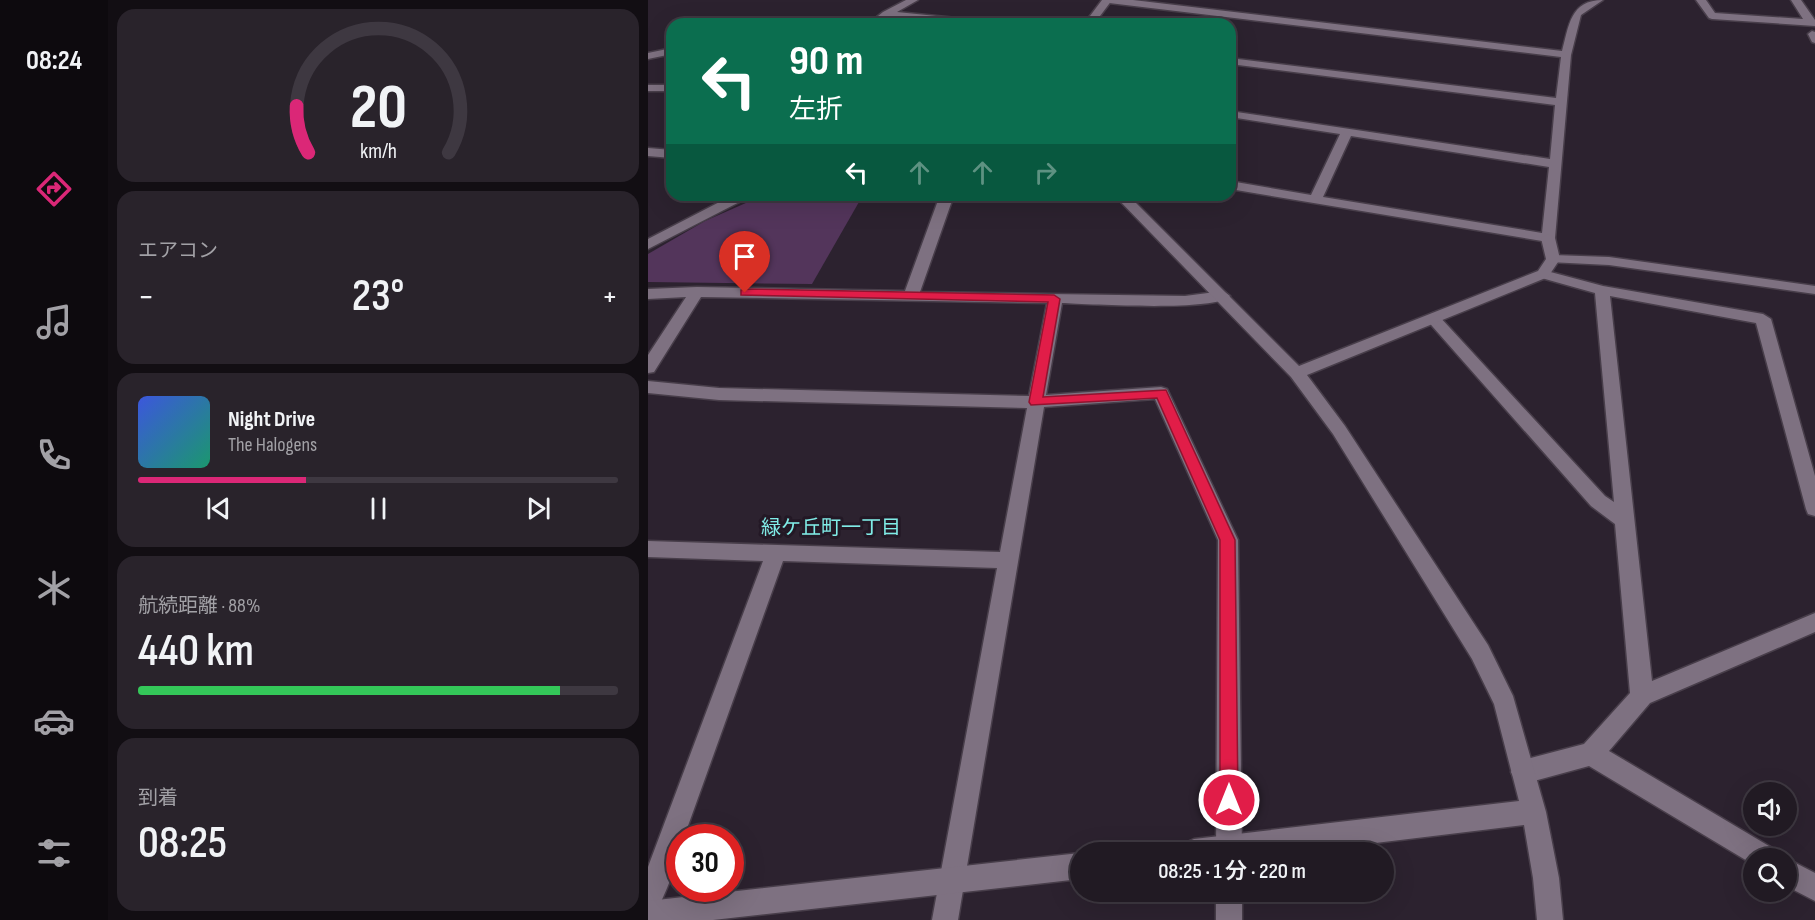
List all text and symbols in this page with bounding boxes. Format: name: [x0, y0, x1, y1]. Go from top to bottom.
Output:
text: 90 m: [789, 36, 863, 87]
icon: left: [690, 42, 768, 120]
text: 08:24: [26, 45, 82, 77]
text: 20: [349, 71, 407, 146]
text: 左折: [789, 94, 843, 126]
text: km/h: [359, 139, 397, 164]
icon: left: [840, 156, 873, 189]
icon: ahead: [903, 156, 936, 189]
icon: ahead: [966, 156, 999, 189]
icon: right: [1029, 156, 1062, 189]
icon: directions: [33, 168, 75, 210]
pin: [719, 231, 770, 293]
text: エアコン: [138, 239, 218, 263]
icon: arrive: [728, 240, 761, 273]
text: 23°: [352, 269, 404, 324]
text: −: [138, 277, 154, 317]
text: +: [602, 277, 618, 317]
icon: music: [33, 301, 75, 343]
text: Night Drive: [228, 406, 315, 433]
text: The Halogens: [228, 433, 317, 457]
icon: phone: [33, 434, 75, 476]
icon: previous: [202, 492, 235, 525]
icon: pause: [362, 492, 395, 525]
icon: next: [522, 492, 555, 525]
district label: 緑ケ丘町一丁目: [761, 516, 901, 540]
icon: climate: [33, 567, 75, 609]
text: 航続距離 · 88%: [138, 594, 260, 618]
text: 440 km: [138, 624, 254, 679]
icon: car: [33, 700, 75, 742]
position arrow: [1197, 768, 1261, 832]
map controls: [1743, 782, 1797, 902]
button: sound: [1743, 782, 1797, 836]
text: 到着: [138, 786, 178, 810]
text: 08:25: [138, 816, 227, 871]
speed limit sign: 30: [666, 824, 744, 902]
icon: filters: [33, 832, 75, 874]
button: search: [1743, 848, 1797, 902]
text: 08:25 · 1 分 · 220 m: [1158, 858, 1306, 885]

